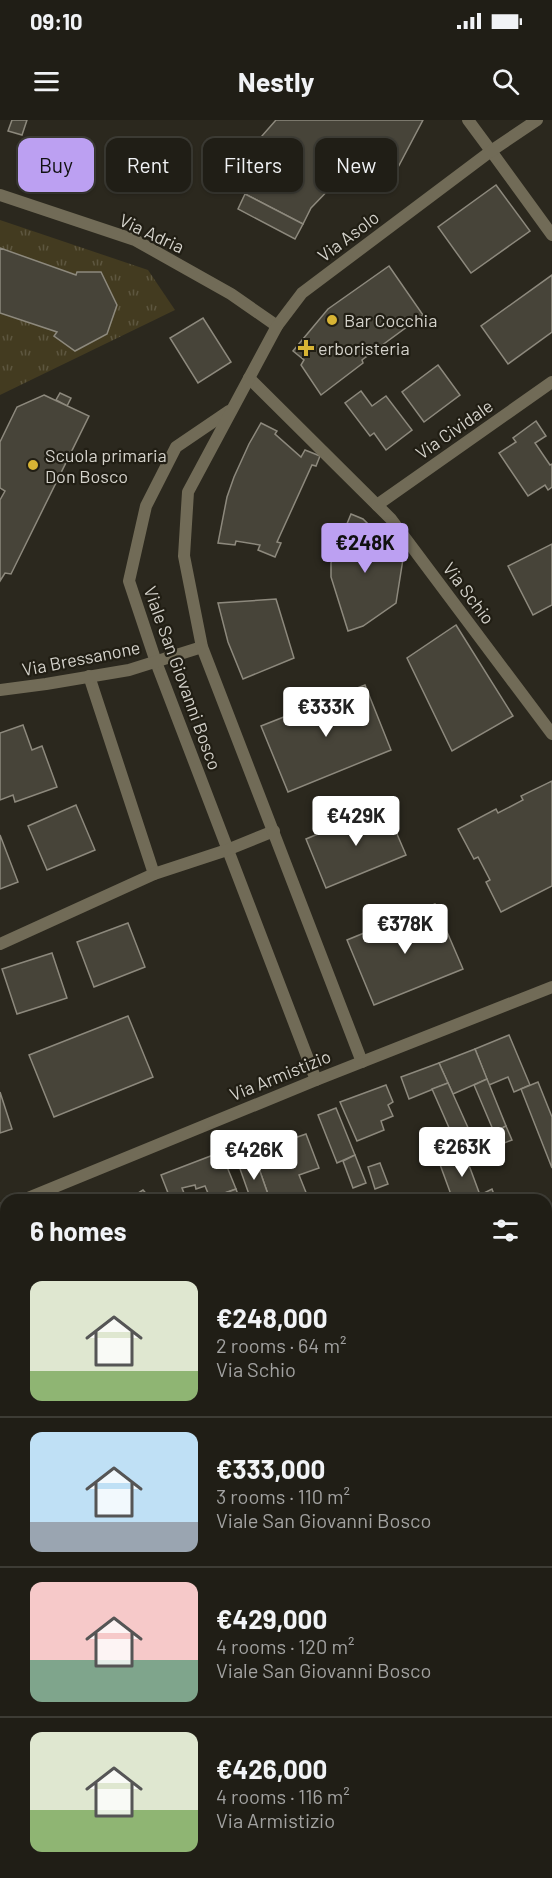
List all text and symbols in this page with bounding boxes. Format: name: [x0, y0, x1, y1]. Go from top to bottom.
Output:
text: 09:10: [30, 8, 83, 34]
icon: menu: [30, 65, 63, 98]
text: Nestly: [238, 65, 314, 97]
icon: search: [489, 65, 522, 98]
chip: Buy: [18, 138, 94, 192]
chip: Rent: [106, 138, 191, 192]
chip: Filters: [203, 138, 303, 192]
chip: New: [315, 138, 397, 192]
street label: Via Asolo: [313, 206, 383, 266]
street label: Via Adria: [116, 208, 188, 258]
place label: Bar Cocchia: [344, 309, 437, 331]
marker: Bar Cocchia: [325, 313, 339, 327]
place label: erboristeria: [318, 337, 410, 359]
marker: erboristeria: [299, 341, 313, 355]
street label: Via Cividale: [411, 394, 497, 464]
place label: Scuola primaria Don Bosco: [45, 444, 167, 487]
marker: Scuola primaria Don Bosco: [26, 458, 40, 472]
pin: €248K: [323, 523, 407, 574]
text: €248K: [335, 530, 395, 554]
street label: Via Schio: [439, 558, 499, 628]
street label: Viale San Giovanni Bosco: [140, 583, 226, 773]
street label: Via Bressanone: [20, 636, 142, 680]
pin: €333K: [284, 687, 368, 738]
text: €333K: [297, 694, 355, 718]
pin: €429K: [314, 796, 398, 847]
text: €429K: [326, 803, 386, 827]
pin: €378K: [363, 904, 447, 955]
text: €378K: [377, 911, 433, 935]
street label: Via Armistizio: [226, 1045, 334, 1105]
pin: €263K: [420, 1127, 504, 1178]
pin: €426K: [212, 1130, 296, 1181]
text: €263K: [433, 1134, 491, 1158]
text: €426K: [224, 1137, 284, 1161]
icon: filters: [489, 1214, 522, 1247]
text: 6 homes: [30, 1215, 127, 1246]
text: €248,000: [216, 1302, 328, 1333]
icon: home: [78, 1305, 150, 1377]
text: 2 rooms · 64 m²: [216, 1333, 346, 1357]
text: Via Schio: [216, 1357, 296, 1381]
text: €333,000: [216, 1453, 325, 1484]
icon: home: [78, 1456, 150, 1528]
text: 3 rooms · 110 m²: [216, 1484, 350, 1508]
text: Viale San Giovanni Bosco: [216, 1508, 431, 1532]
text: €429,000: [216, 1603, 327, 1634]
icon: home: [78, 1606, 150, 1678]
text: 4 rooms · 120 m²: [216, 1634, 354, 1658]
text: Viale San Giovanni Bosco: [216, 1658, 431, 1682]
text: €426,000: [216, 1753, 327, 1784]
icon: home: [78, 1756, 150, 1828]
text: 4 rooms · 116 m²: [216, 1784, 350, 1808]
text: Via Armistizio: [216, 1808, 335, 1832]

